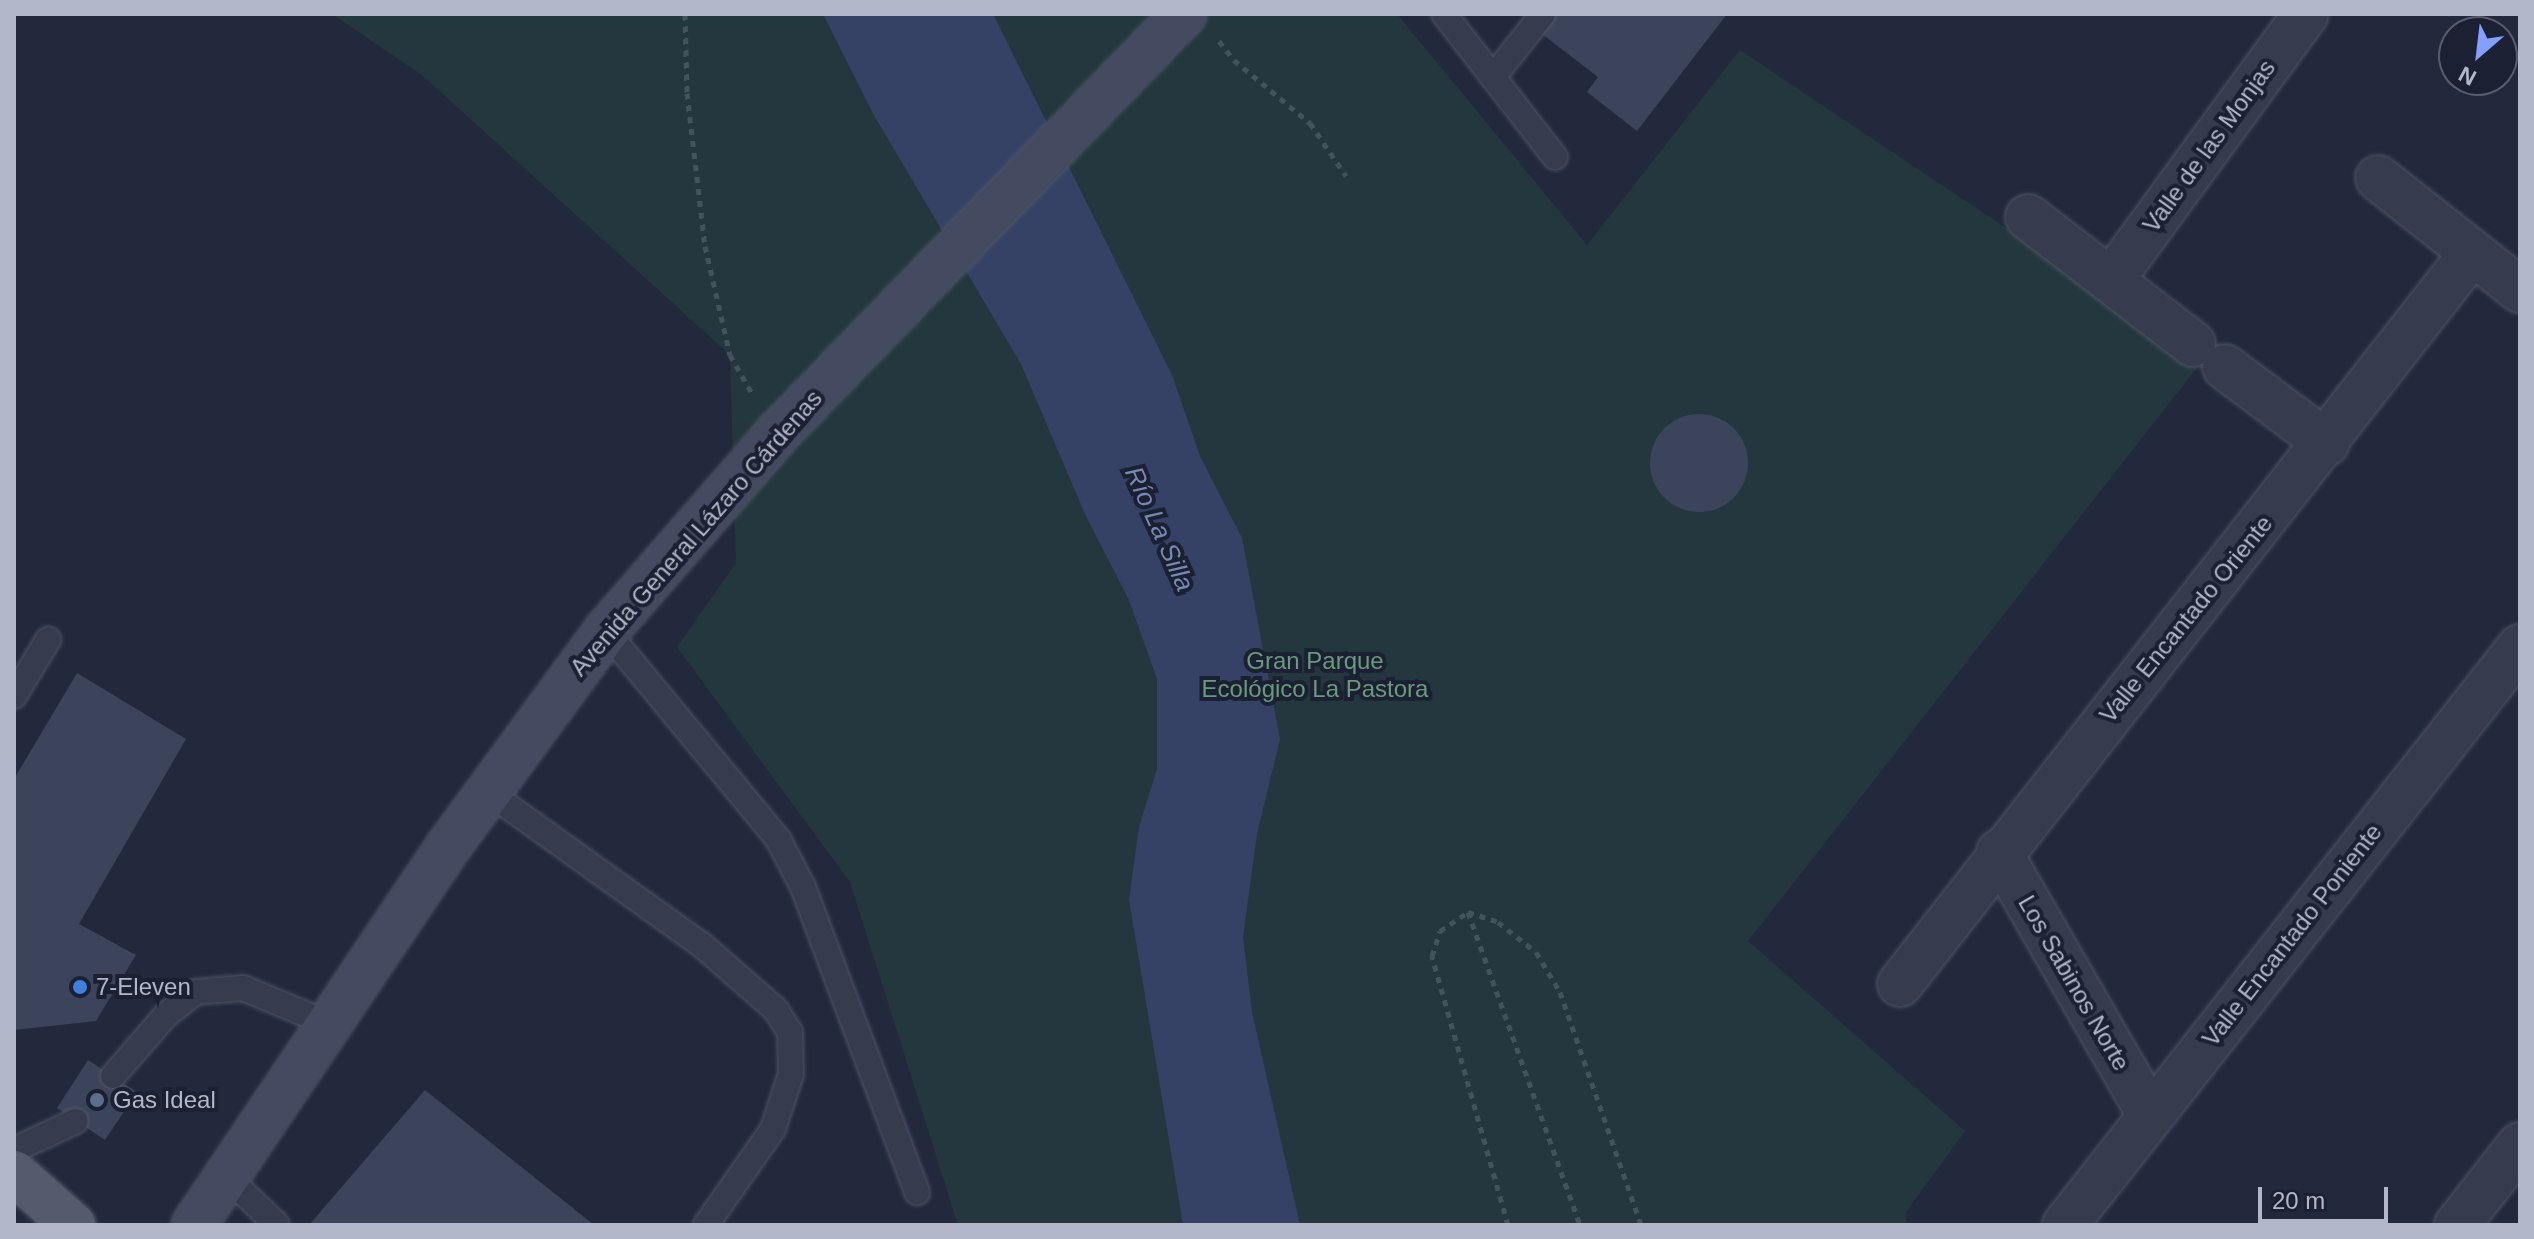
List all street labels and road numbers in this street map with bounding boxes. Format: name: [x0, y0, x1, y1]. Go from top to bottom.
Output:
street label: Valle de las Monjas: [2137, 54, 2281, 238]
street label: Avenida General Lázaro Cárdenas: [564, 384, 828, 682]
street label: Valle Encantado Oriente: [2094, 510, 2278, 728]
street label: Valle Encantado Poniente: [2196, 818, 2388, 1052]
street label: Los Sabinos Norte: [2012, 890, 2136, 1076]

